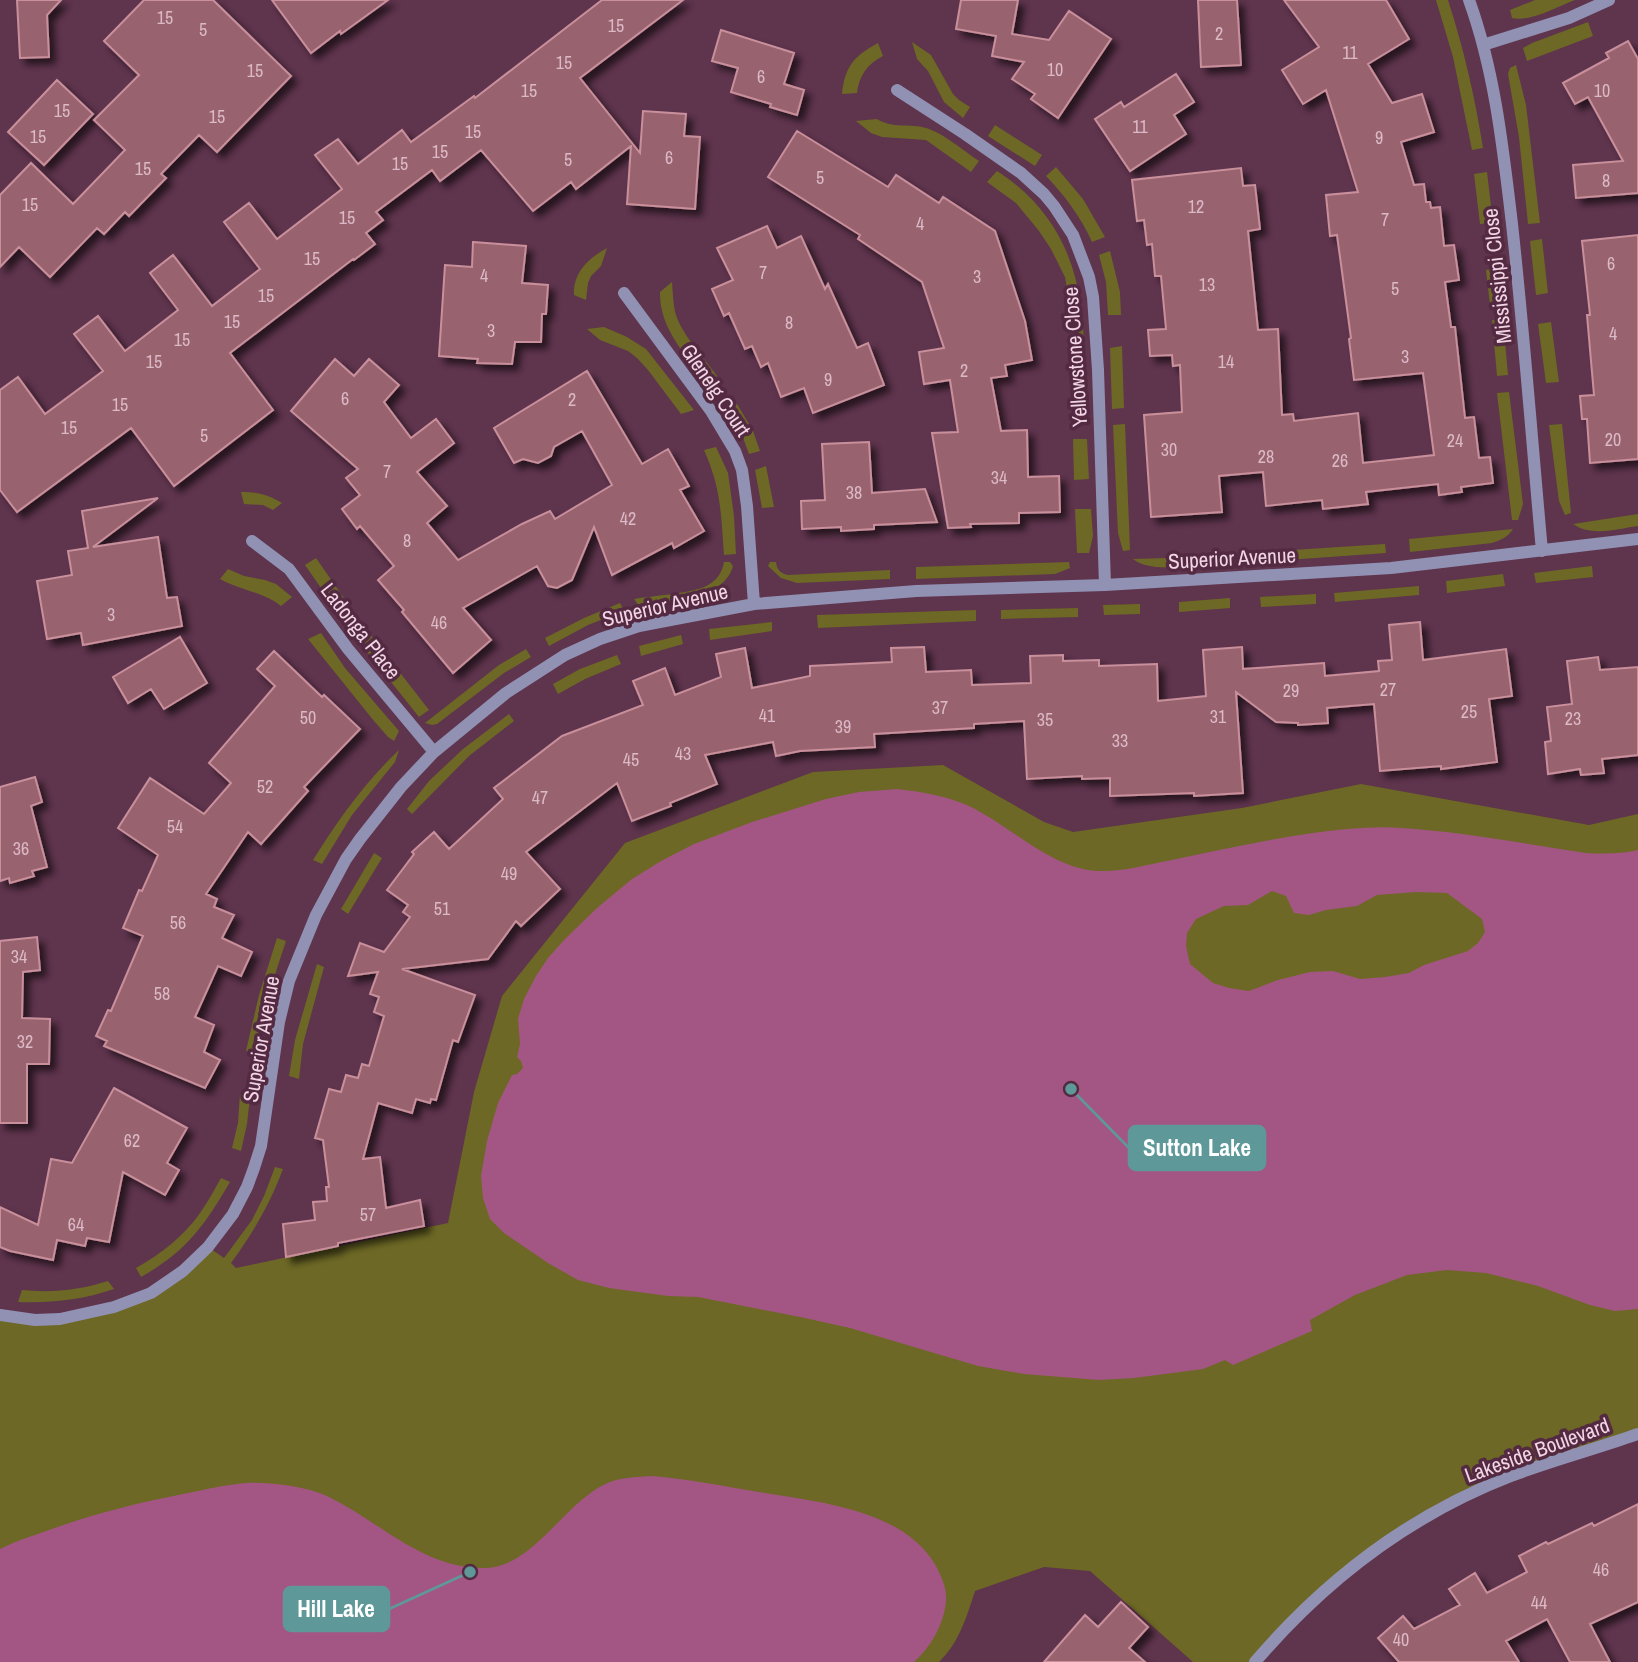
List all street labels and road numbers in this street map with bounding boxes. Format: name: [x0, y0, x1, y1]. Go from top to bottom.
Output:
street label: Mississippi Close: [1475, 207, 1519, 345]
street label: Yellowstone Close: [1056, 286, 1094, 428]
street label: Glenelg Court: [674, 338, 758, 442]
street label: Superior Avenue: [1167, 540, 1297, 576]
street label: Superior Avenue: [599, 576, 731, 634]
street label: Ladonga Place: [314, 577, 408, 685]
street label: Superior Avenue: [236, 973, 286, 1105]
street label: Lakeside Boulevard: [1461, 1410, 1613, 1490]

